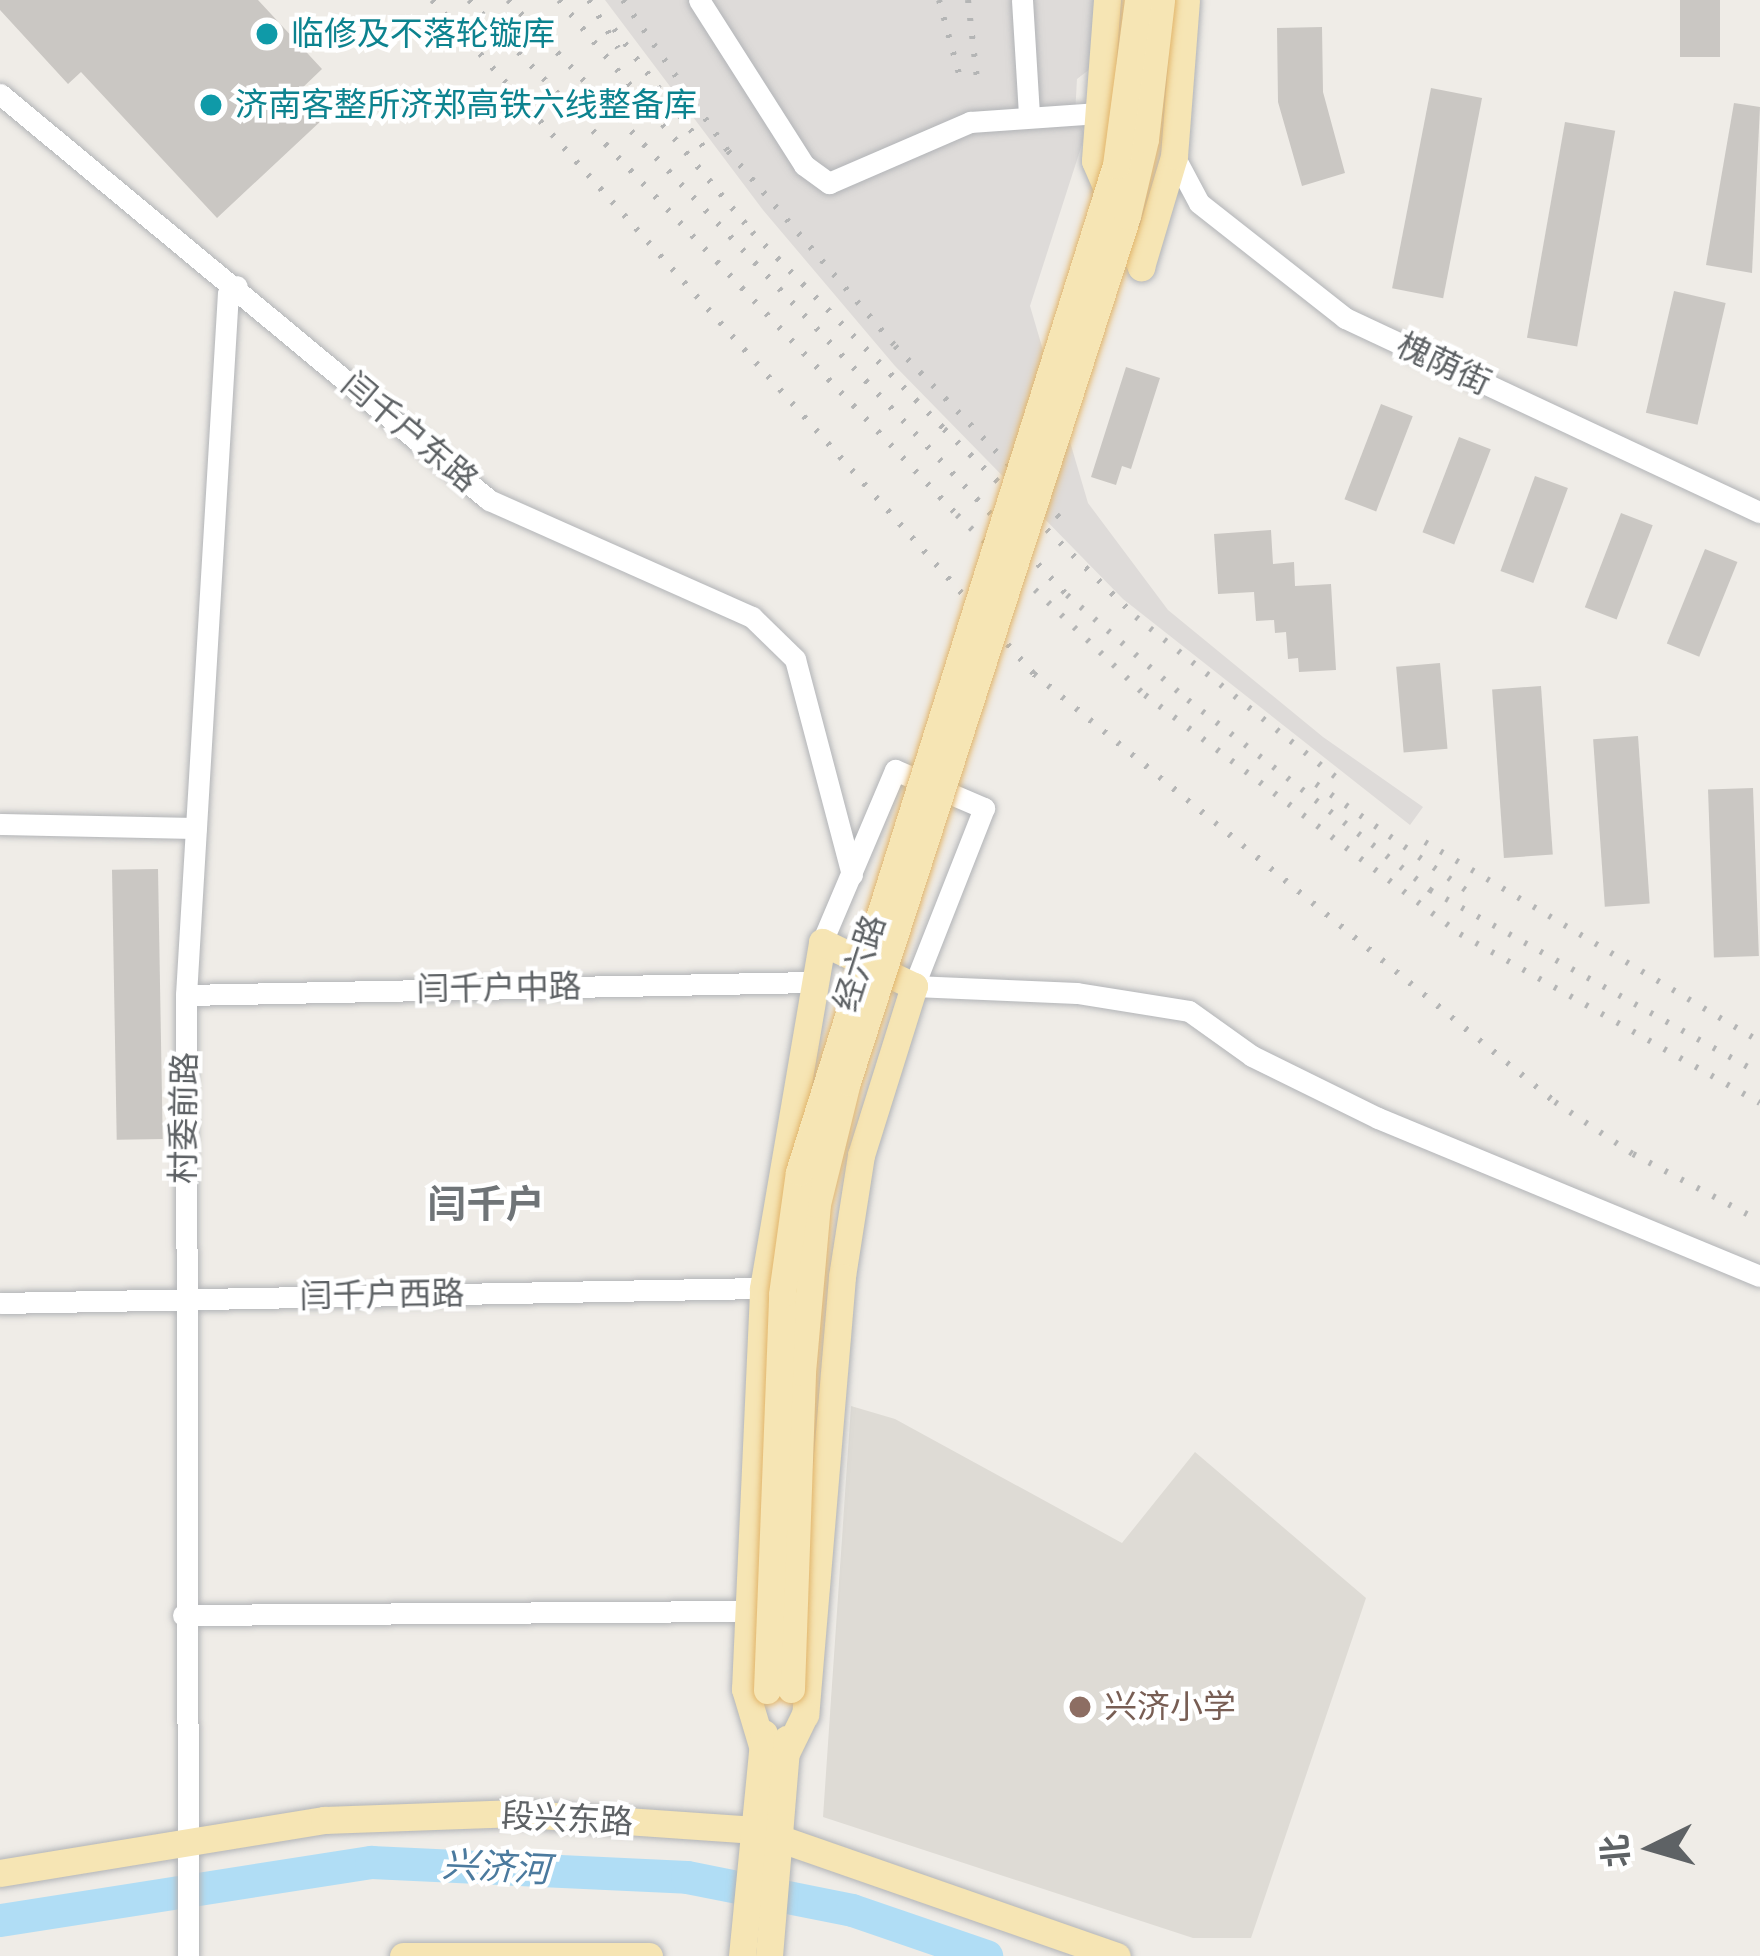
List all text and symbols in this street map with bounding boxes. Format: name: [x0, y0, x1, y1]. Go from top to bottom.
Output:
place label: 临修及不落轮镟库: [291, 14, 555, 54]
marker: 临修及不落轮镟库: [254, 21, 280, 47]
place label: 济南客整所济郑高铁六线整备库: [235, 85, 697, 125]
marker: 济南客整所济郑高铁六线整备库: [198, 92, 224, 118]
street label: 槐荫街: [1391, 325, 1497, 403]
street label: 闫千户东路: [334, 364, 486, 500]
street label: 经六路: [826, 910, 894, 1016]
street label: 闫千户中路: [416, 967, 582, 1009]
street label: 村委前路: [163, 1052, 205, 1184]
district label: 闫千户: [428, 1182, 544, 1228]
street label: 闫千户西路: [299, 1274, 465, 1316]
place label: 兴济小学: [1104, 1687, 1236, 1727]
marker: 兴济小学: [1067, 1694, 1093, 1720]
north arrow: [1592, 1788, 1712, 1908]
street label: 段兴东路: [500, 1796, 634, 1842]
text: 北: [1595, 1833, 1637, 1869]
water label: 兴济河: [441, 1844, 551, 1892]

